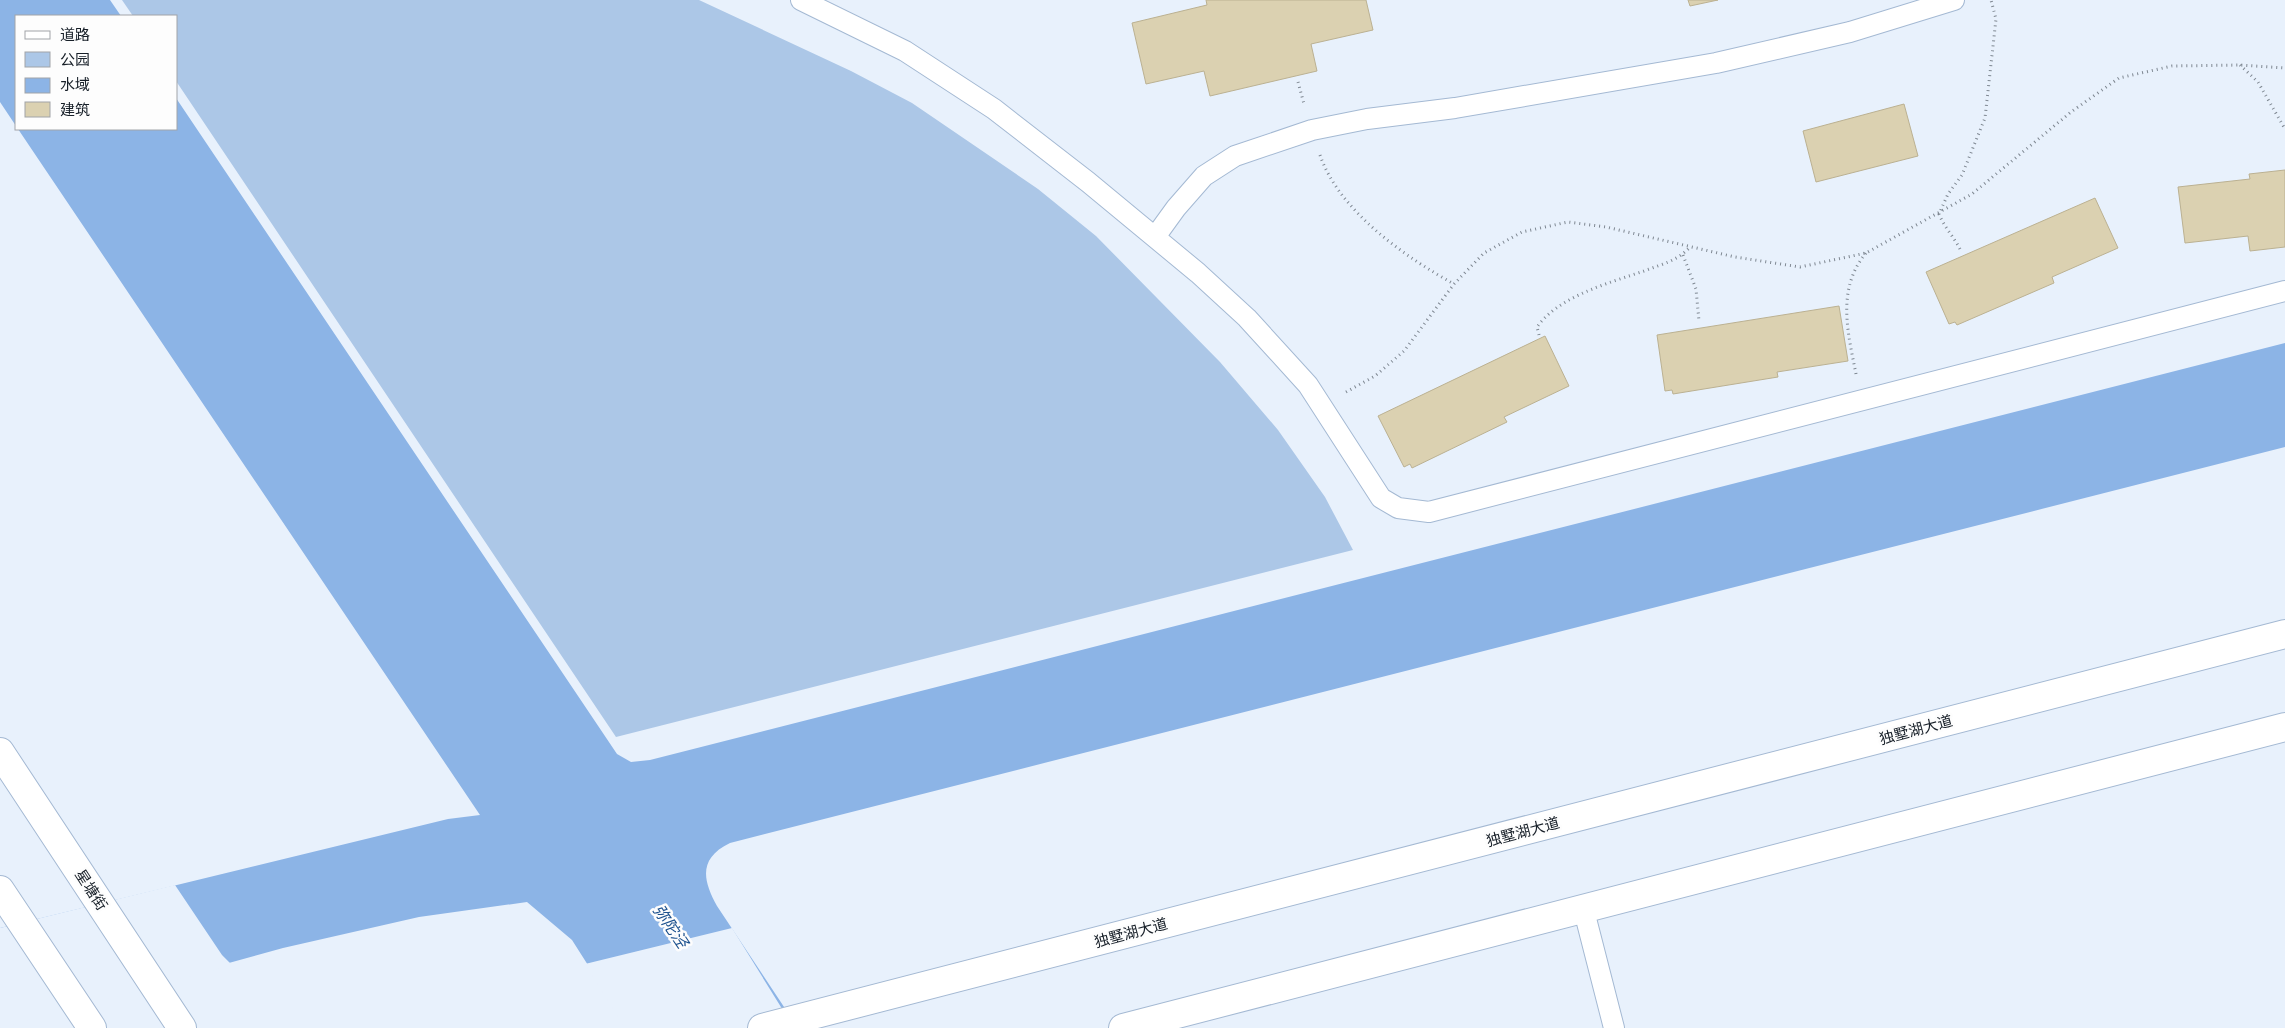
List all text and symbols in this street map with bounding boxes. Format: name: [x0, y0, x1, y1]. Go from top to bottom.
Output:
legend: [15, 15, 178, 130]
text: 道路: [60, 26, 90, 44]
text: 公园: [60, 51, 90, 69]
text: 水域: [60, 76, 90, 94]
text: 建筑: [60, 101, 90, 119]
street label: 独墅湖大道: [1877, 712, 1955, 748]
street label: 独墅湖大道: [1484, 814, 1562, 850]
street label: 星塘街: [71, 866, 111, 914]
water label: 弥陀泾: [649, 901, 693, 953]
street label: 独墅湖大道: [1092, 915, 1170, 951]

